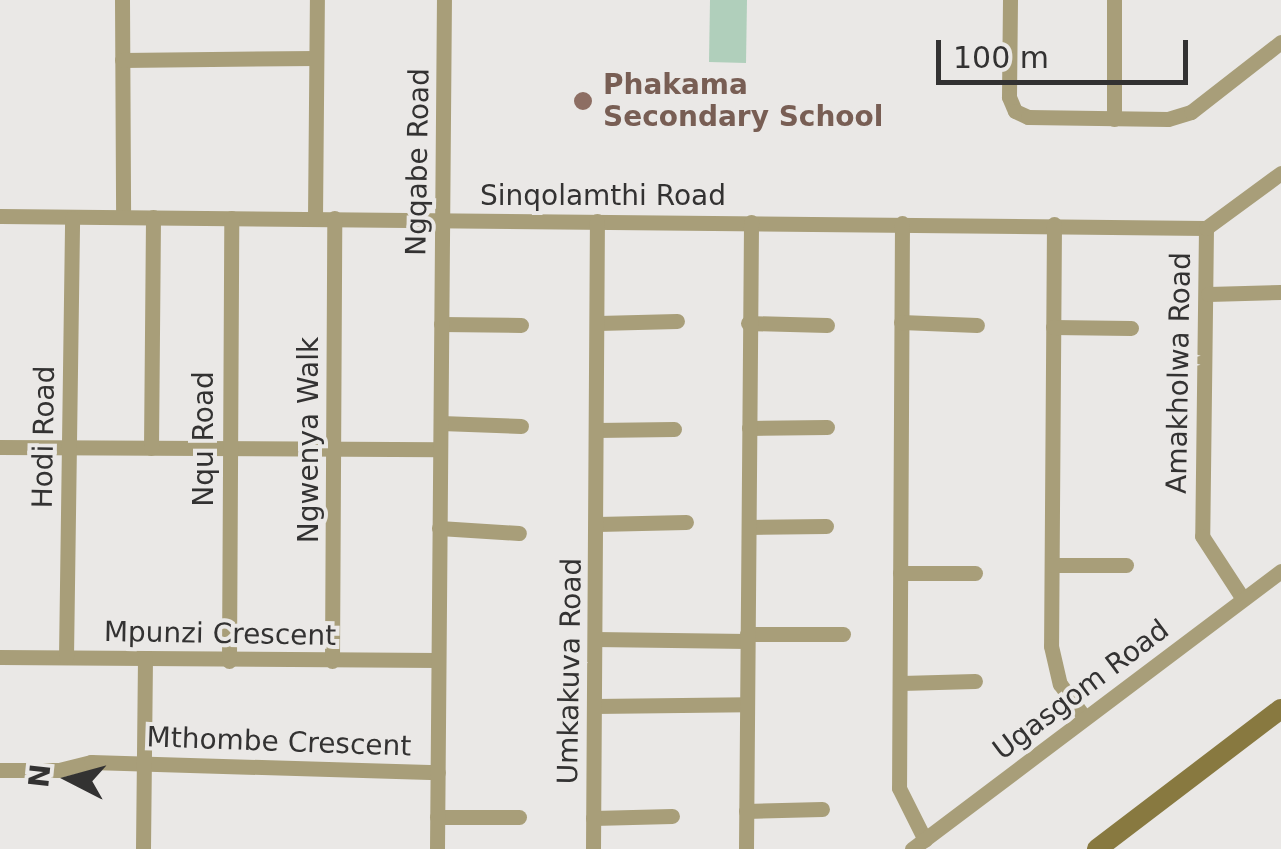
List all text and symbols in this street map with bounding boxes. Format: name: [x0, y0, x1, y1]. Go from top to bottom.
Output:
scale bar: [941, 20, 1194, 82]
text: 100 m: [953, 40, 1049, 75]
street label: Ngqabe Road: [400, 68, 436, 256]
place label: Phakama Secondary School: [603, 68, 883, 134]
marker: Phakama Secondary School: [572, 90, 594, 112]
street label: Sinqolamthi Road: [480, 179, 726, 213]
street label: Amakholwa Road: [1160, 252, 1198, 494]
street label: Ngwenya Walk: [292, 337, 326, 543]
street label: Hodi Road: [26, 365, 62, 509]
street label: Nqu Road: [187, 371, 221, 507]
street label: Umkakuva Road: [551, 557, 589, 785]
street label: Ugasgom Road: [986, 613, 1176, 767]
street label: Mpunzi Crescent: [104, 615, 336, 653]
street label: Mthombe Crescent: [146, 721, 412, 763]
north arrow: [20, 729, 120, 829]
text: N: [22, 762, 57, 789]

